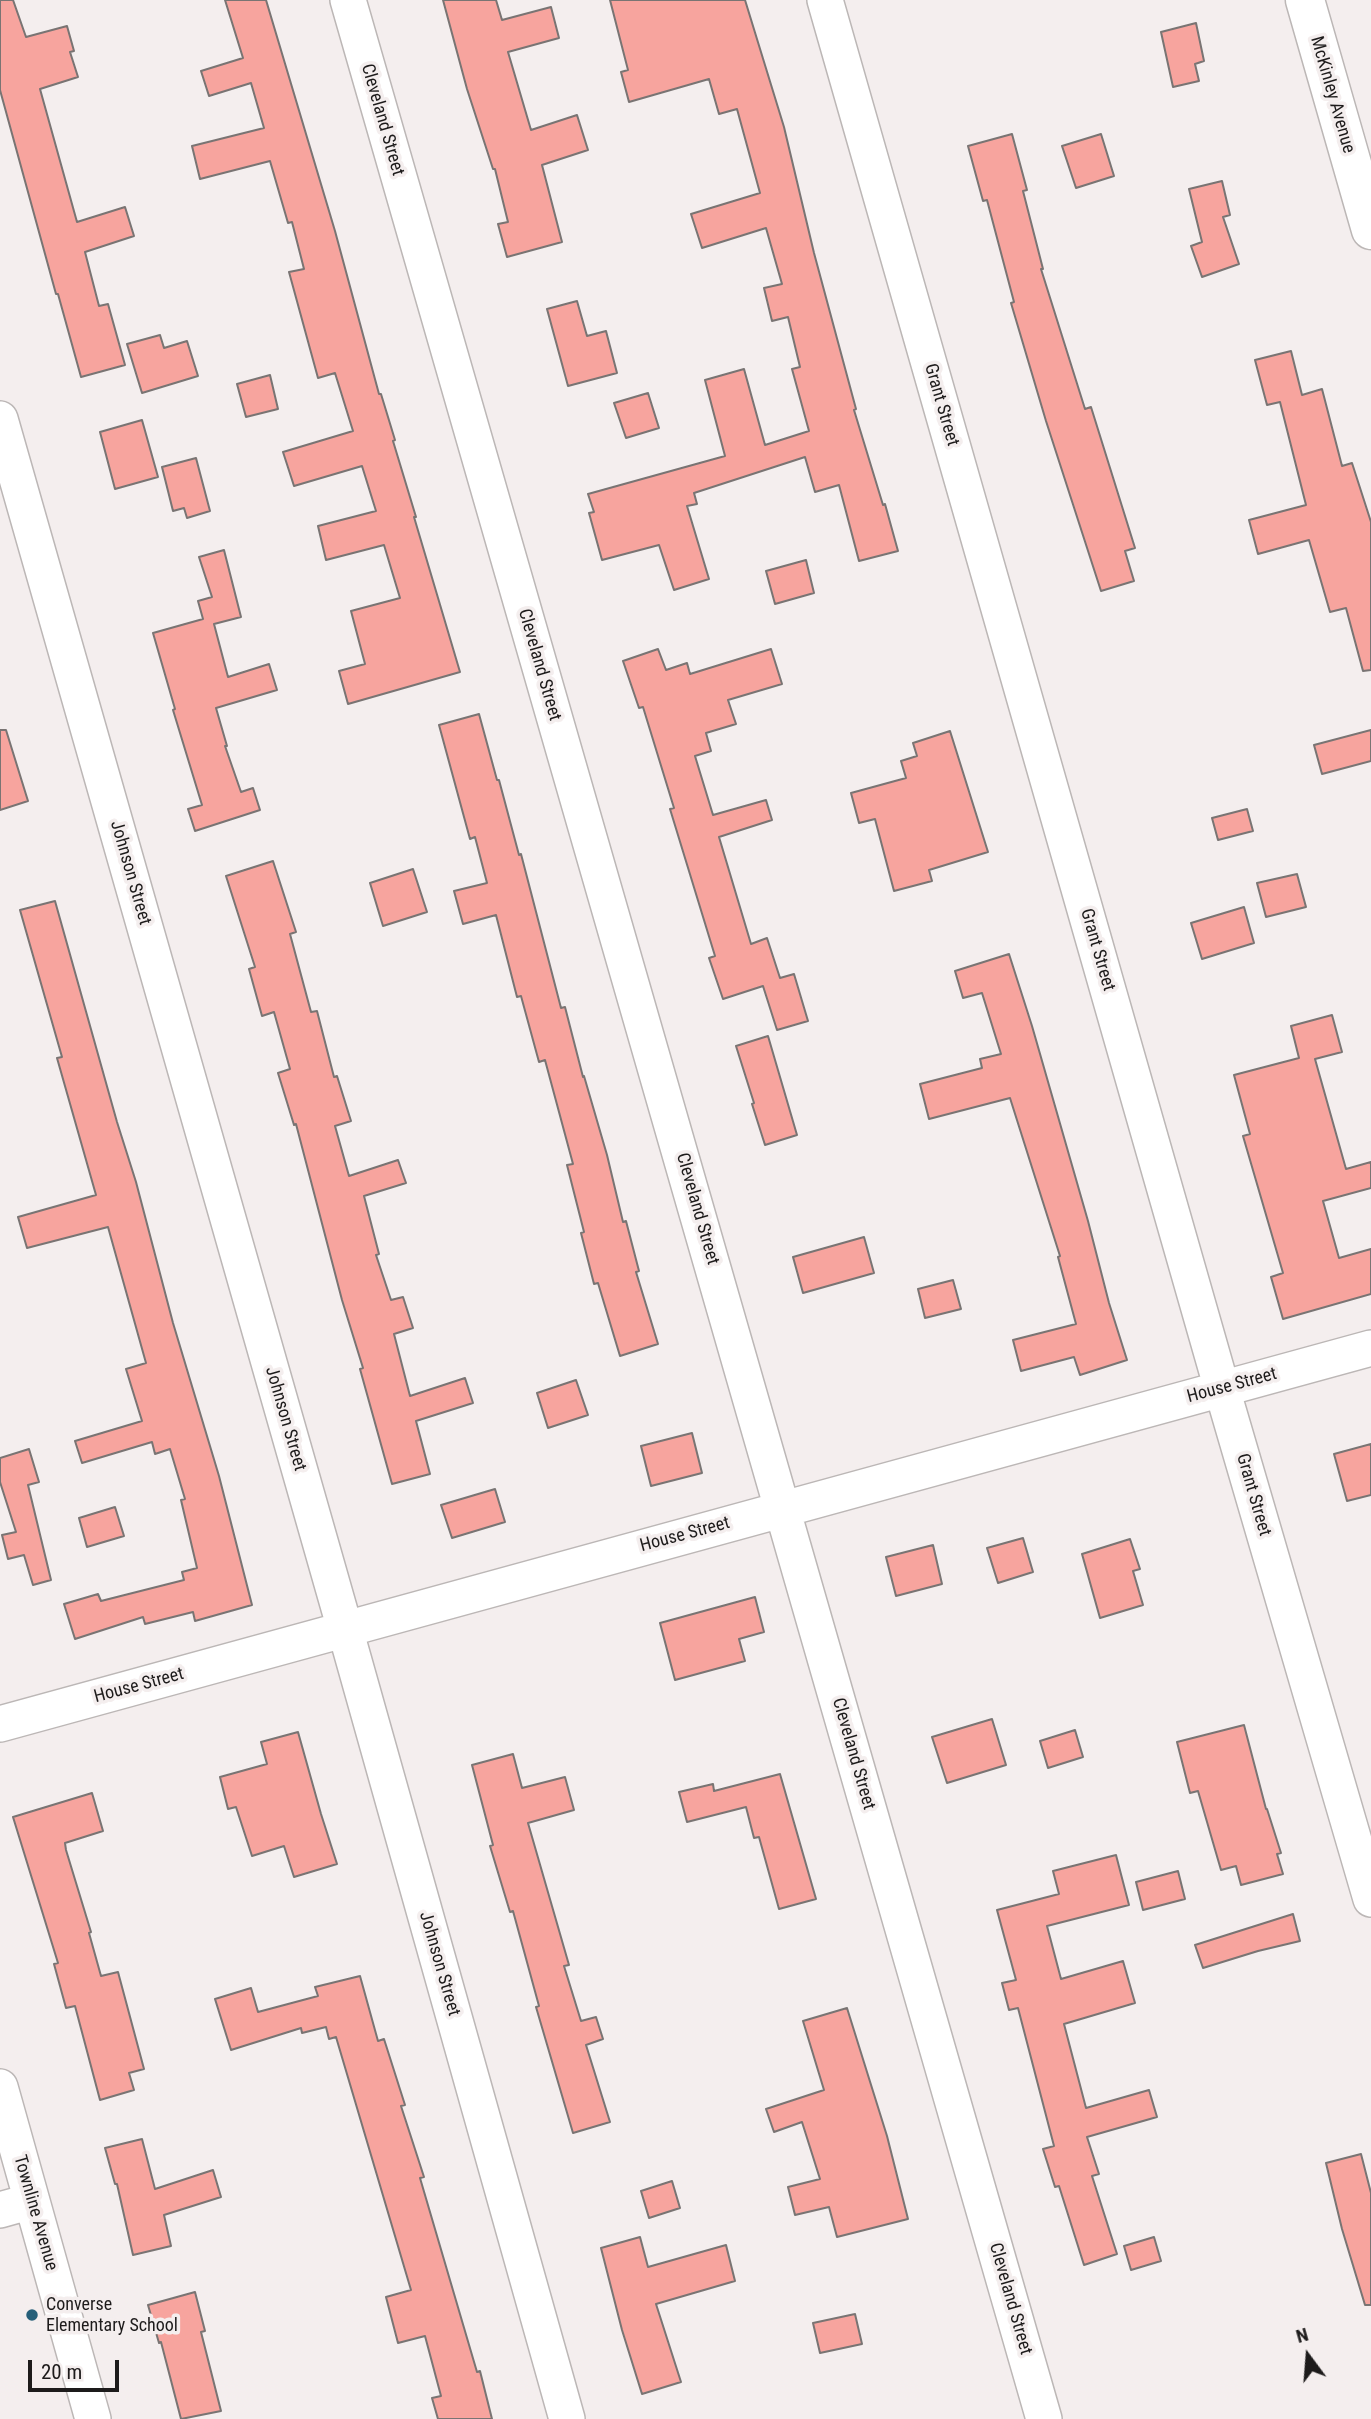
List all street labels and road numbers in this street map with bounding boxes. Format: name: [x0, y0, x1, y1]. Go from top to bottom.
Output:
street label: McKinley Avenue: [1305, 34, 1359, 156]
street label: Cleveland Street: [356, 62, 408, 178]
street label: Grant Street: [919, 361, 963, 449]
street label: Cleveland Street: [513, 607, 565, 723]
street label: Johnson Street: [105, 818, 155, 928]
street label: Grant Street: [1075, 906, 1119, 994]
street label: Cleveland Street: [671, 1151, 723, 1267]
street label: Johnson Street: [260, 1364, 310, 1474]
street label: House Street: [1185, 1364, 1279, 1408]
street label: Grant Street: [1231, 1451, 1275, 1539]
street label: House Street: [638, 1513, 732, 1557]
street label: House Street: [92, 1664, 186, 1708]
street label: Cleveland Street: [827, 1696, 879, 1812]
street label: Johnson Street: [414, 1909, 464, 2019]
street label: Townline Avenue: [8, 2153, 62, 2273]
street label: Cleveland Street: [984, 2241, 1036, 2357]

